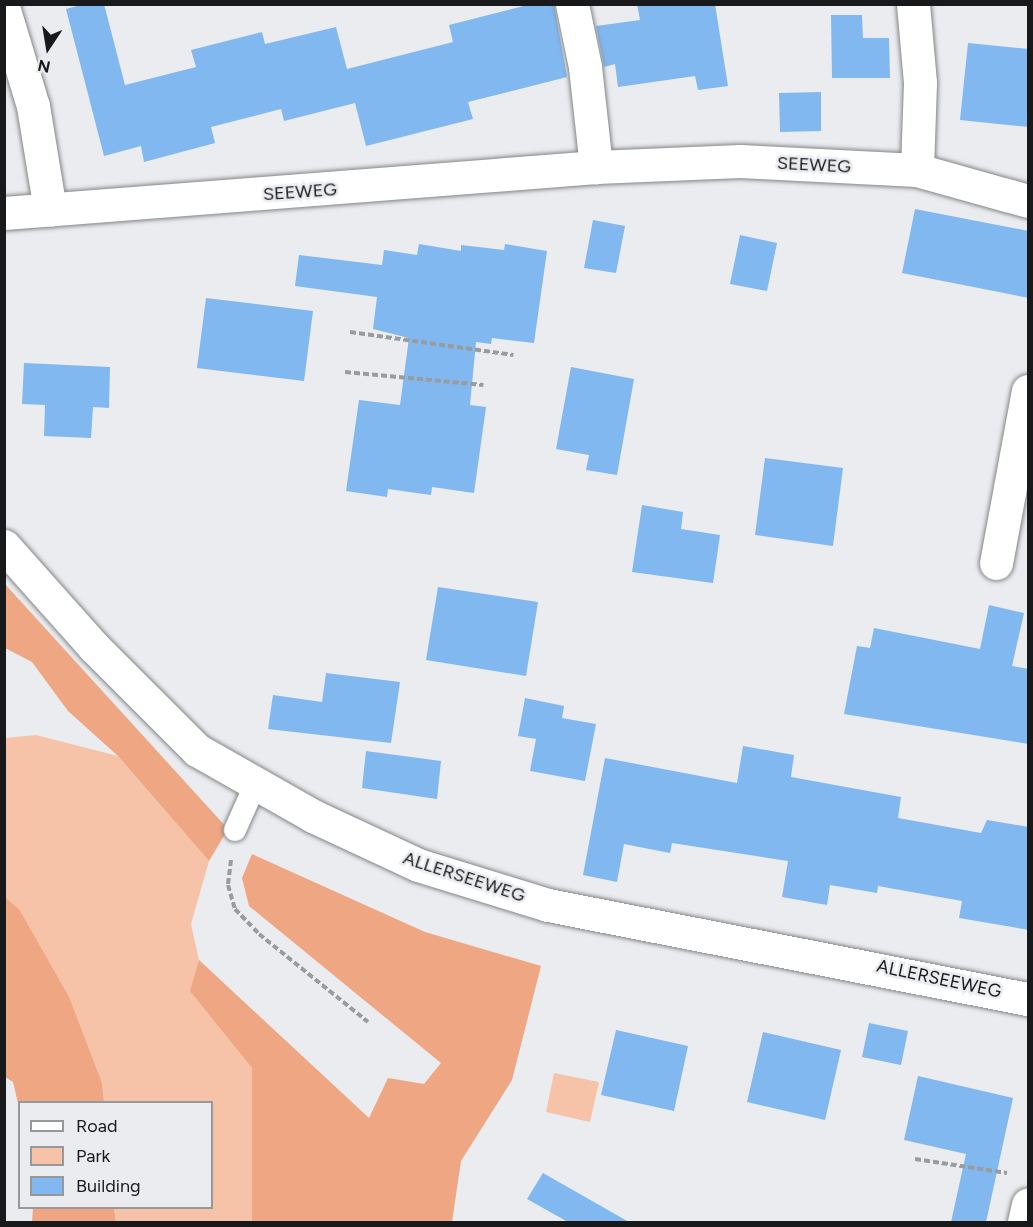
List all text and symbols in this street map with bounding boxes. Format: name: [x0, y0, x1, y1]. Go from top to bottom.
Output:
north arrow: [18, 18, 78, 78]
text: N: [36, 56, 52, 77]
street label: SEEWEG: [776, 152, 852, 178]
street label: SEEWEG: [262, 179, 338, 205]
street label: ALLERSEEWEG: [400, 847, 528, 907]
street label: ALLERSEEWEG: [875, 955, 1003, 1003]
legend: [18, 1101, 213, 1209]
text: Road: [76, 1115, 117, 1137]
text: Park: [76, 1145, 110, 1167]
text: Building: [76, 1175, 141, 1197]

